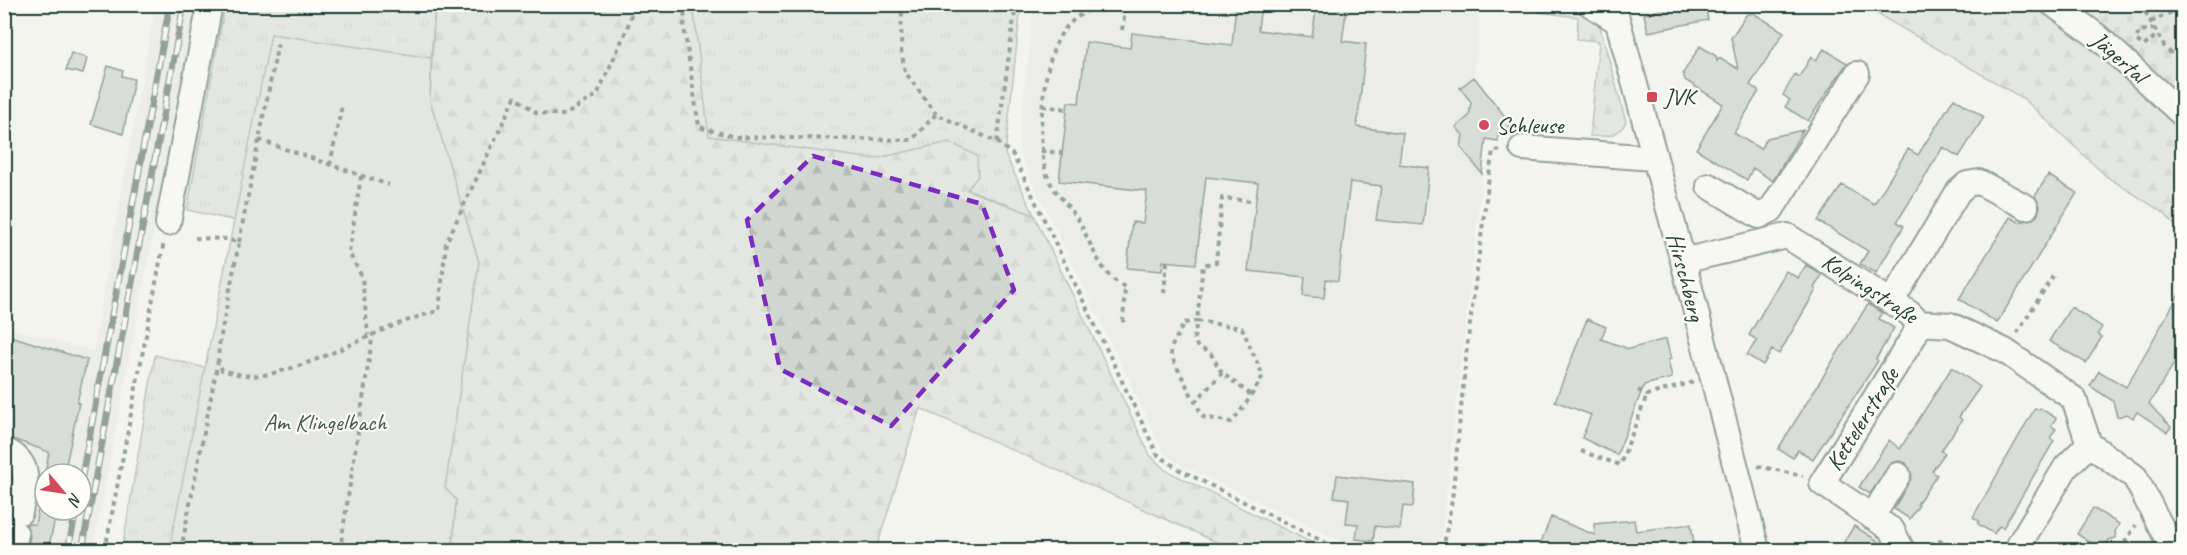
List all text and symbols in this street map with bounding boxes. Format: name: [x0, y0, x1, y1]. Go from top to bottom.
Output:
street label: Jägertal: [2084, 24, 2156, 92]
place label: JVK: [1663, 82, 1699, 112]
marker: JVK: [1645, 90, 1659, 104]
place label: Schleuse: [1496, 110, 1566, 140]
marker: Schleuse: [1477, 118, 1491, 132]
street label: Hirschberg: [1660, 229, 1713, 326]
street label: Kolpingstraße: [1816, 246, 1925, 331]
street label: Kettelerstraße: [1819, 360, 1906, 476]
park label: Am Klingelbach: [264, 407, 387, 437]
north arrow: [33, 462, 93, 522]
text: N: [63, 490, 86, 511]

